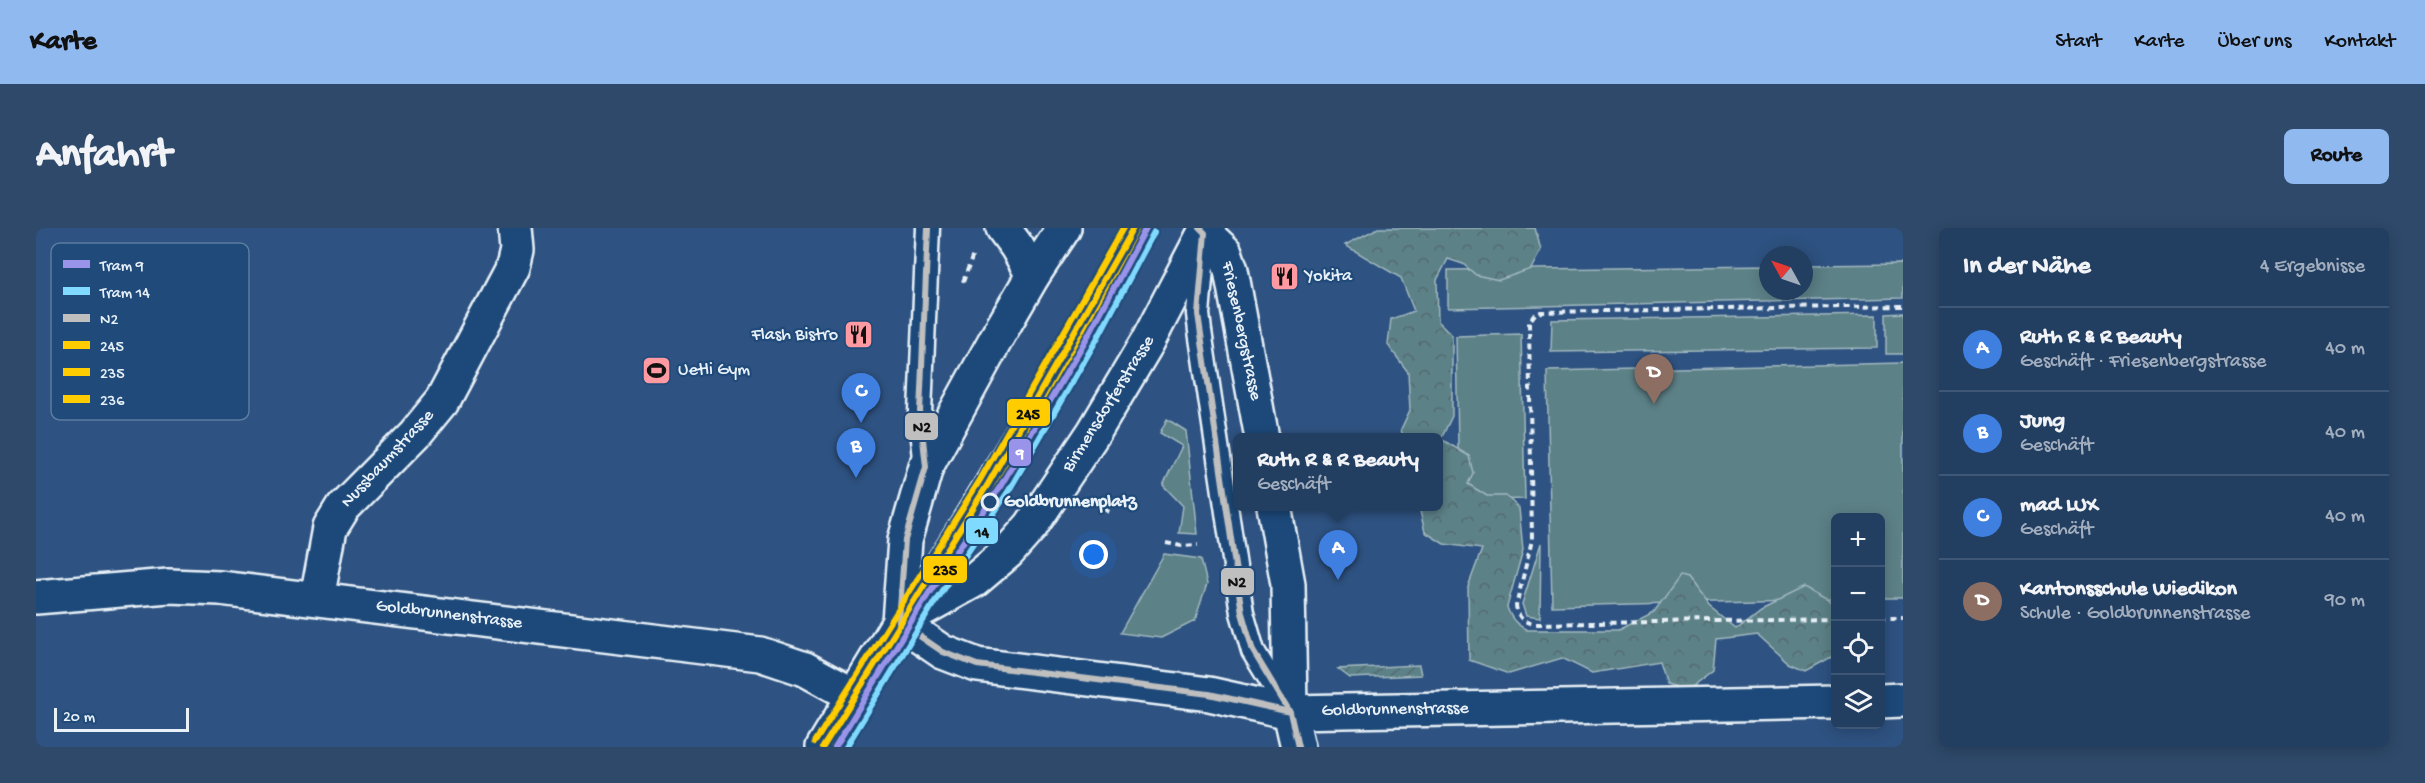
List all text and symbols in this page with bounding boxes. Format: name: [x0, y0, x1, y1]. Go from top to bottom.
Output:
text: Karte: [30, 26, 97, 59]
text: Start: [2055, 30, 2101, 55]
text: Karte: [2134, 30, 2184, 55]
text: Über uns: [2217, 30, 2291, 55]
text: Kontakt: [2324, 30, 2395, 55]
button: Route: [2284, 129, 2389, 184]
text: Anfahrt: [36, 132, 171, 181]
legend: [51, 243, 249, 420]
north arrow: [1759, 246, 1813, 300]
text: In der Nähe: [1963, 252, 2091, 283]
text: 4 Ergebnisse: [2260, 256, 2365, 279]
text: Tram 9: [99, 258, 144, 277]
street label: Friesenbergstrasse: [1216, 259, 1266, 403]
restaurant icon: Yokita: [1268, 260, 1300, 292]
place label: Yokita: [1303, 266, 1353, 287]
text: Tram 14: [99, 285, 150, 304]
text: N2: [100, 312, 118, 331]
restaurant icon: Flash Bistro: [843, 319, 875, 351]
place label: Flash Bistro: [750, 325, 838, 346]
text: Ruth R & R Beauty: [2020, 325, 2182, 351]
street label: Birmensdorferstrasse: [1058, 331, 1160, 477]
text: A: [1977, 338, 1988, 361]
text: 40 m: [2325, 338, 2365, 361]
text: 245: [100, 339, 124, 358]
text: Geschäft · Friesenbergstrasse: [2020, 351, 2266, 374]
sports icon: Uetli Gym: [641, 354, 673, 386]
pin: D: [1634, 354, 1674, 404]
place label: Uetli Gym: [678, 360, 750, 381]
text: 235: [100, 366, 125, 385]
pin: C: [842, 374, 880, 423]
text: 236: [100, 393, 125, 412]
line badge: 245: [1006, 398, 1051, 427]
street label: Nussbaumstrasse: [337, 405, 439, 513]
text: 245: [1016, 407, 1041, 426]
text: Jung: [2020, 409, 2065, 435]
line badge: N2: [904, 412, 939, 441]
text: N2: [913, 420, 931, 439]
text: B: [1977, 422, 1988, 445]
text: 40 m: [2325, 422, 2365, 445]
pin: B: [836, 428, 876, 478]
popup: [1233, 433, 1443, 511]
text: Geschäft: [2020, 435, 2093, 458]
line badge: 9: [1008, 438, 1032, 467]
text: 9: [1015, 446, 1024, 465]
text: Ruth R & R Beauty: [1257, 448, 1419, 474]
text: Geschäft: [1257, 474, 1330, 497]
place label: Goldbrunnenplatz: [1004, 492, 1138, 513]
marker: Goldbrunnenplatz: [981, 493, 999, 511]
text: mad LUX: [2020, 493, 2098, 519]
text: C: [1977, 506, 1988, 529]
text: 40 m: [2325, 506, 2365, 529]
map controls: [1831, 513, 1885, 729]
button: +: [1831, 513, 1885, 567]
line badge: 14: [965, 517, 999, 545]
text: Geschäft: [2020, 519, 2093, 542]
text: 14: [974, 525, 989, 544]
pin: A: [1318, 530, 1358, 580]
your location: [1079, 540, 1108, 569]
line badge: 235: [922, 555, 968, 584]
text: 235: [933, 563, 958, 582]
line badge: N2: [1220, 567, 1255, 596]
button: −: [1831, 567, 1885, 621]
text: N2: [1228, 575, 1246, 594]
text: Kantonsschule Wiedikon: [2020, 577, 2237, 603]
text: D: [1976, 590, 1989, 613]
text: 90 m: [2325, 590, 2365, 613]
street label: Goldbrunnenstrasse: [375, 596, 524, 634]
text: Schule · Goldbrunnenstrasse: [2020, 603, 2250, 626]
button: locate: [1831, 621, 1885, 675]
button: layers: [1831, 675, 1885, 729]
street label: Goldbrunnenstrasse: [1321, 698, 1470, 722]
scale bar: [54, 705, 189, 732]
text: 20 m: [63, 709, 95, 728]

